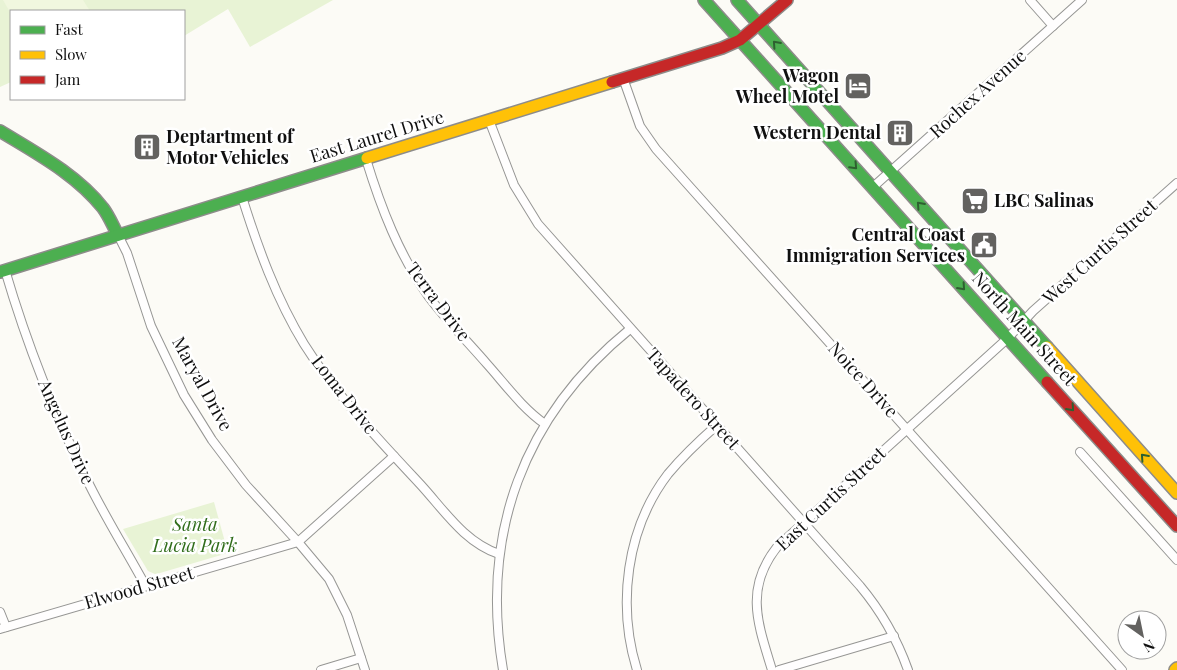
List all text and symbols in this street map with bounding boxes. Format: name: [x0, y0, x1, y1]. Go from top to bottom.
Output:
legend: [10, 10, 185, 100]
text: Fast: [55, 19, 84, 39]
one-way arrow: [773, 41, 782, 50]
street label: Rochex Avenue: [924, 43, 1031, 143]
text: Slow: [55, 44, 87, 64]
place label: Wagon Wheel Motel: [735, 63, 839, 108]
text: Jam: [54, 69, 81, 89]
hotel icon: Wagon Wheel Motel: [843, 71, 873, 101]
street label: East Laurel Drive: [307, 104, 447, 168]
building icon: Western Dental: [885, 118, 915, 148]
place label: Western Dental: [752, 120, 881, 144]
place label: Deptartment of Motor Vehicles: [166, 124, 295, 169]
building icon: Deptartment of Motor Vehicles: [132, 132, 162, 162]
one-way arrow: [848, 160, 857, 169]
supermarket icon: LBC Salinas: [960, 186, 990, 216]
place label: LBC Salinas: [994, 188, 1094, 212]
street label: West Curtis Street: [1036, 193, 1162, 310]
one-way arrow: [917, 201, 926, 210]
place label: Central Coast Immigration Services: [786, 222, 966, 267]
public building icon: Central Coast Immigration Services: [969, 230, 999, 260]
street label: Terra Drive: [401, 257, 476, 346]
street label: North Main Street: [967, 266, 1083, 391]
one-way arrow: [957, 281, 965, 290]
street label: Maryal Drive: [167, 332, 239, 435]
street label: Noice Drive: [823, 336, 904, 422]
street label: Tapadero Street: [642, 342, 746, 455]
street label: Loma Drive: [306, 350, 383, 439]
street label: Angelus Drive: [33, 374, 101, 488]
one-way arrow: [1065, 403, 1074, 412]
street label: East Curtis Street: [770, 441, 891, 555]
one-way arrow: [1141, 453, 1150, 462]
park label: Santa Lucia Park: [152, 512, 237, 557]
street label: Elwood Street: [81, 560, 197, 614]
north arrow: [1117, 610, 1167, 660]
text: N: [1140, 636, 1159, 657]

